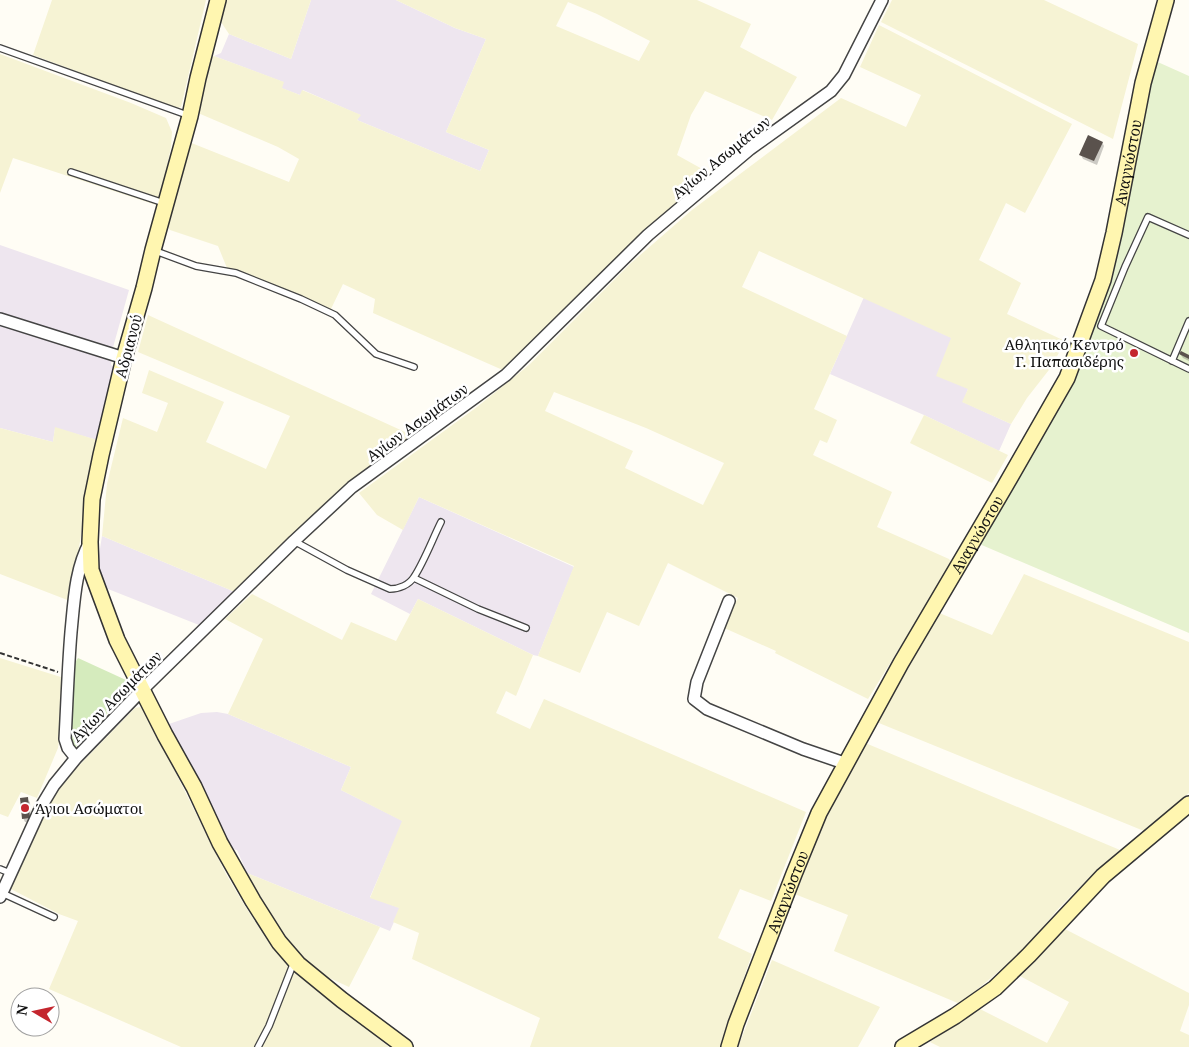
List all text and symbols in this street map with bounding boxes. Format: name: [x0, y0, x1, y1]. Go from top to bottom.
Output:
street label: Αγίων Ασωμάτων: [668, 111, 774, 203]
street label: Αναγνώστου: [1110, 118, 1146, 207]
street label: Αδριανού: [110, 312, 146, 380]
place label: Αθλητικό Κεντρό Γ. Παπασιδέρης: [1004, 334, 1124, 371]
marker: Αθλητικό Κεντρό Γ. Παπασιδέρης: [1128, 347, 1140, 359]
street label: Αγίων Ασωμάτων: [362, 378, 472, 466]
street label: Αναγνώστου: [946, 492, 1007, 577]
street label: Αγίων Ασωμάτων: [66, 646, 166, 746]
place label: Άγιοι Ασώματοι: [35, 798, 143, 818]
marker: Άγιοι Ασώματοι: [19, 802, 31, 814]
street label: Αναγνώστου: [762, 847, 813, 936]
north arrow: [10, 987, 60, 1037]
text: N: [11, 1003, 32, 1017]

